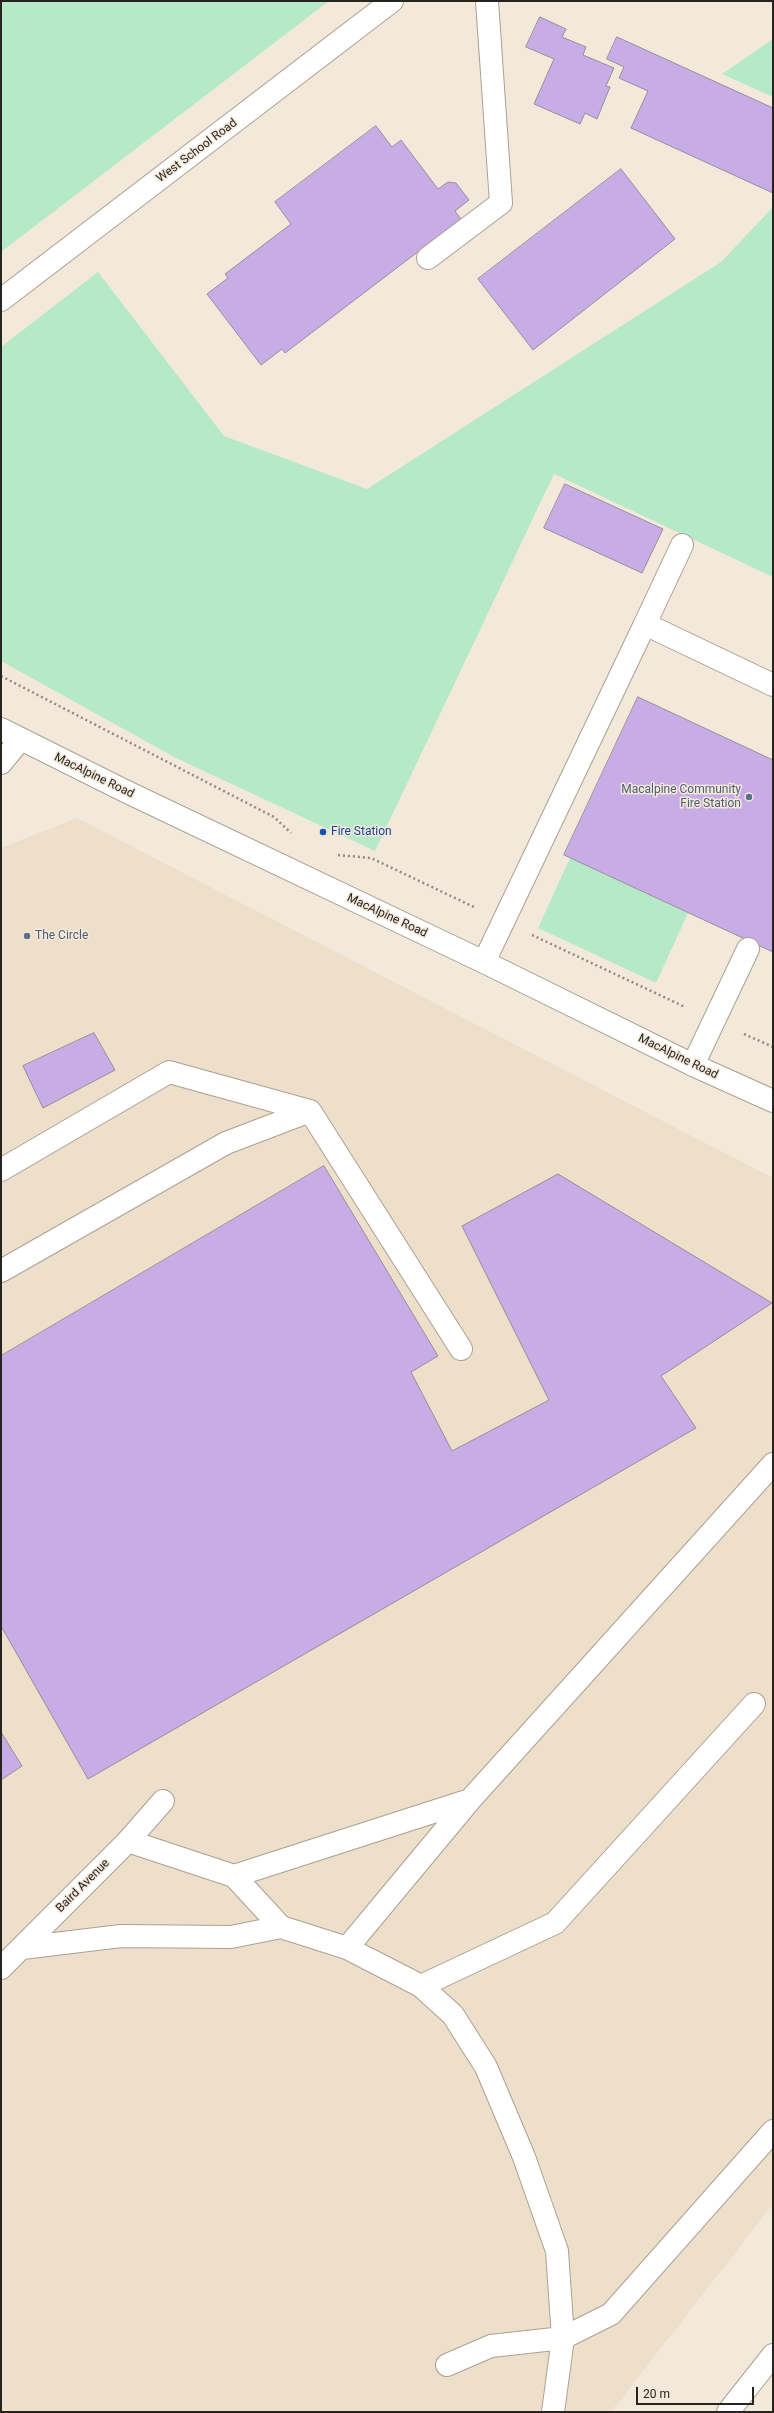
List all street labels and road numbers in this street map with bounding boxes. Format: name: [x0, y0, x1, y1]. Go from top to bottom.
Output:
street label: West School Road: [154, 116, 240, 186]
street label: MacAlpine Road: [52, 750, 136, 802]
street label: MacAlpine Road: [344, 891, 430, 941]
street label: MacAlpine Road: [636, 1031, 720, 1083]
street label: Baird Avenue: [53, 1856, 113, 1916]

